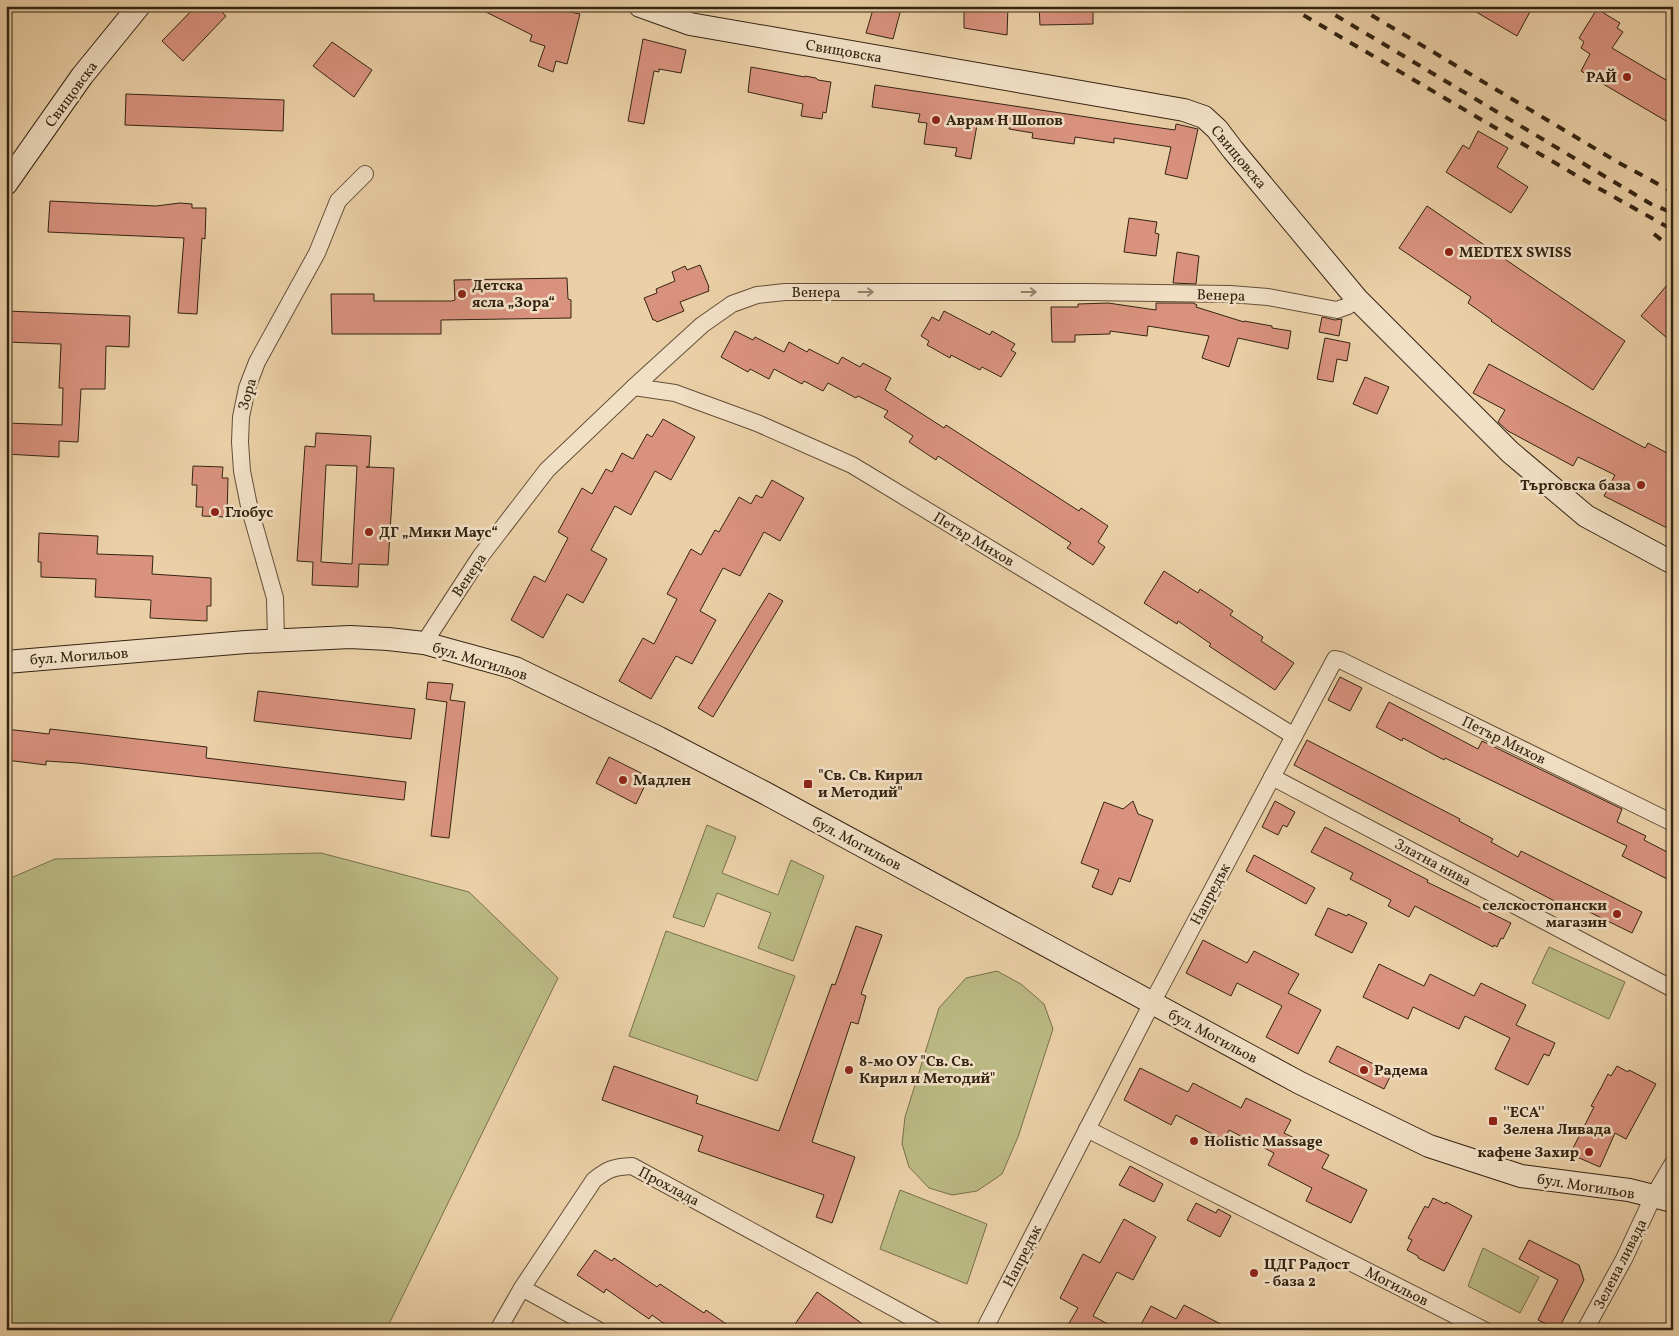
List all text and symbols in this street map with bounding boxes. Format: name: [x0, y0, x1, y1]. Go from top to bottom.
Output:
street label: Свищовска: [804, 35, 884, 70]
street label: Свищовска: [41, 57, 103, 132]
place label: РАЙ: [1586, 68, 1617, 89]
marker: РАЙ: [1621, 71, 1633, 83]
place label: Аврам Н Шопов: [946, 111, 1063, 132]
marker: Аврам Н Шопов: [930, 114, 942, 126]
street label: Свищовска: [1205, 122, 1271, 194]
place label: MEDTEX SWISS: [1459, 243, 1572, 264]
marker: MEDTEX SWISS: [1443, 246, 1455, 258]
place label: Детска ясла „Зора“: [472, 276, 555, 314]
street label: Венера: [792, 283, 840, 304]
street label: Венера: [1196, 285, 1246, 308]
one-way arrow: [858, 287, 874, 297]
one-way arrow: [1020, 287, 1037, 297]
marker: Детска ясла „Зора“: [456, 288, 468, 300]
street label: Зора: [234, 376, 263, 413]
place label: Търговска база: [1520, 476, 1631, 497]
marker: Търговска база: [1635, 479, 1647, 491]
place label: Глобус: [225, 503, 273, 524]
marker: Глобус: [209, 506, 221, 518]
street label: Петър Михов: [929, 508, 1018, 573]
place label: ДГ „Мики Маус“: [379, 523, 498, 544]
marker: ДГ „Мики Маус“: [363, 526, 375, 538]
street label: Венера: [448, 550, 493, 602]
street label: бул. Могильов: [429, 638, 530, 687]
street label: бул. Могильов: [29, 644, 129, 671]
street label: Петър Михов: [1458, 712, 1549, 771]
place label: "Св. Св. Кирил и Методий": [818, 766, 923, 804]
place label: Мадлен: [633, 771, 691, 792]
marker: Мадлен: [617, 774, 629, 786]
marker: "Св. Св. Кирил и Методий": [802, 778, 814, 790]
street label: бул. Могильов: [808, 812, 905, 877]
street label: Златна нива: [1390, 834, 1474, 892]
street label: Напредък: [1186, 860, 1236, 929]
place label: селскостопански магазин: [1482, 896, 1607, 934]
marker: селскостопански магазин: [1611, 908, 1623, 920]
street label: бул. Могильов: [1164, 1005, 1261, 1070]
place label: 8-мо ОУ "Св. Св. Кирил и Методий": [859, 1052, 995, 1090]
place label: Радема: [1374, 1061, 1428, 1082]
marker: 8-мо ОУ "Св. Св. Кирил и Методий": [843, 1064, 855, 1076]
marker: Радема: [1358, 1064, 1370, 1076]
place label: ''ЕСА'' Зелена Ливада: [1503, 1103, 1611, 1141]
marker: ''ЕСА'' Зелена Ливада: [1487, 1115, 1499, 1127]
place label: Holistic Massage: [1204, 1132, 1323, 1153]
marker: Holistic Massage: [1188, 1135, 1200, 1147]
place label: кафене Захир: [1477, 1143, 1579, 1164]
marker: кафене Захир: [1583, 1146, 1595, 1158]
street label: Прохлада: [634, 1162, 703, 1212]
street label: бул. Могильов: [1535, 1169, 1636, 1206]
street label: Зелена ливада: [1590, 1216, 1653, 1314]
street label: Напредък: [999, 1222, 1048, 1291]
place label: ЦДГ Радост - база 2: [1264, 1255, 1351, 1293]
street label: Могильов: [1361, 1262, 1432, 1312]
marker: ЦДГ Радост - база 2: [1248, 1267, 1260, 1279]

